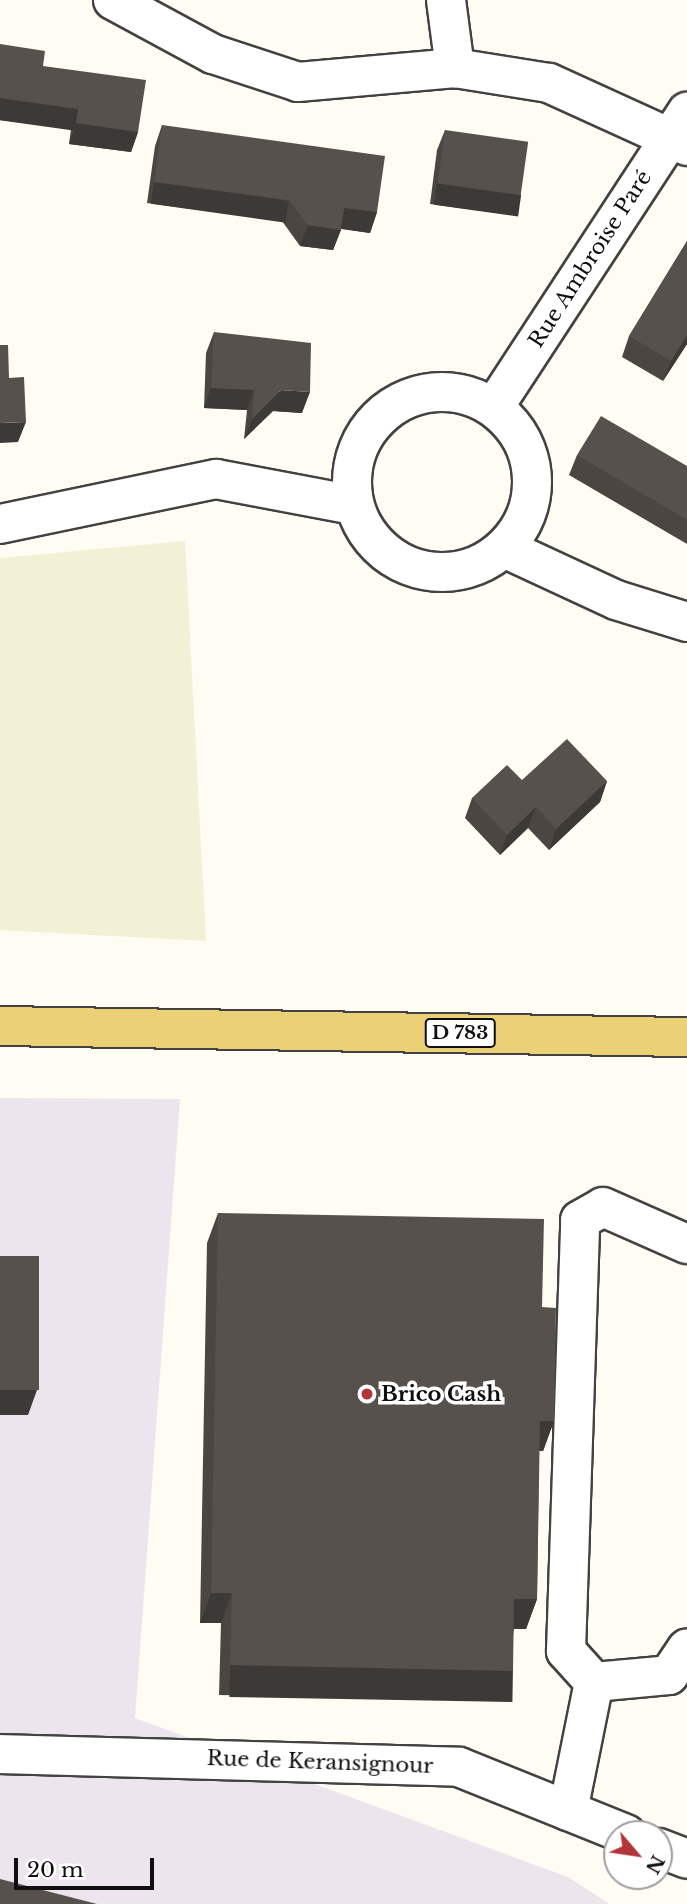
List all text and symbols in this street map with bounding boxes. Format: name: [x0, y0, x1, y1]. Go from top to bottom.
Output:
street label: Rue Ambroise Paré: [523, 165, 657, 353]
road number: D 783: [423, 1018, 497, 1049]
place label: Brico Cash: [381, 1381, 501, 1407]
marker: Brico Cash: [359, 1386, 375, 1402]
street label: Rue de Keransignour: [206, 1745, 434, 1779]
north arrow: [603, 1820, 673, 1890]
scale bar: [18, 1844, 158, 1888]
text: N: [641, 1851, 669, 1878]
text: 20 m: [27, 1857, 84, 1883]

